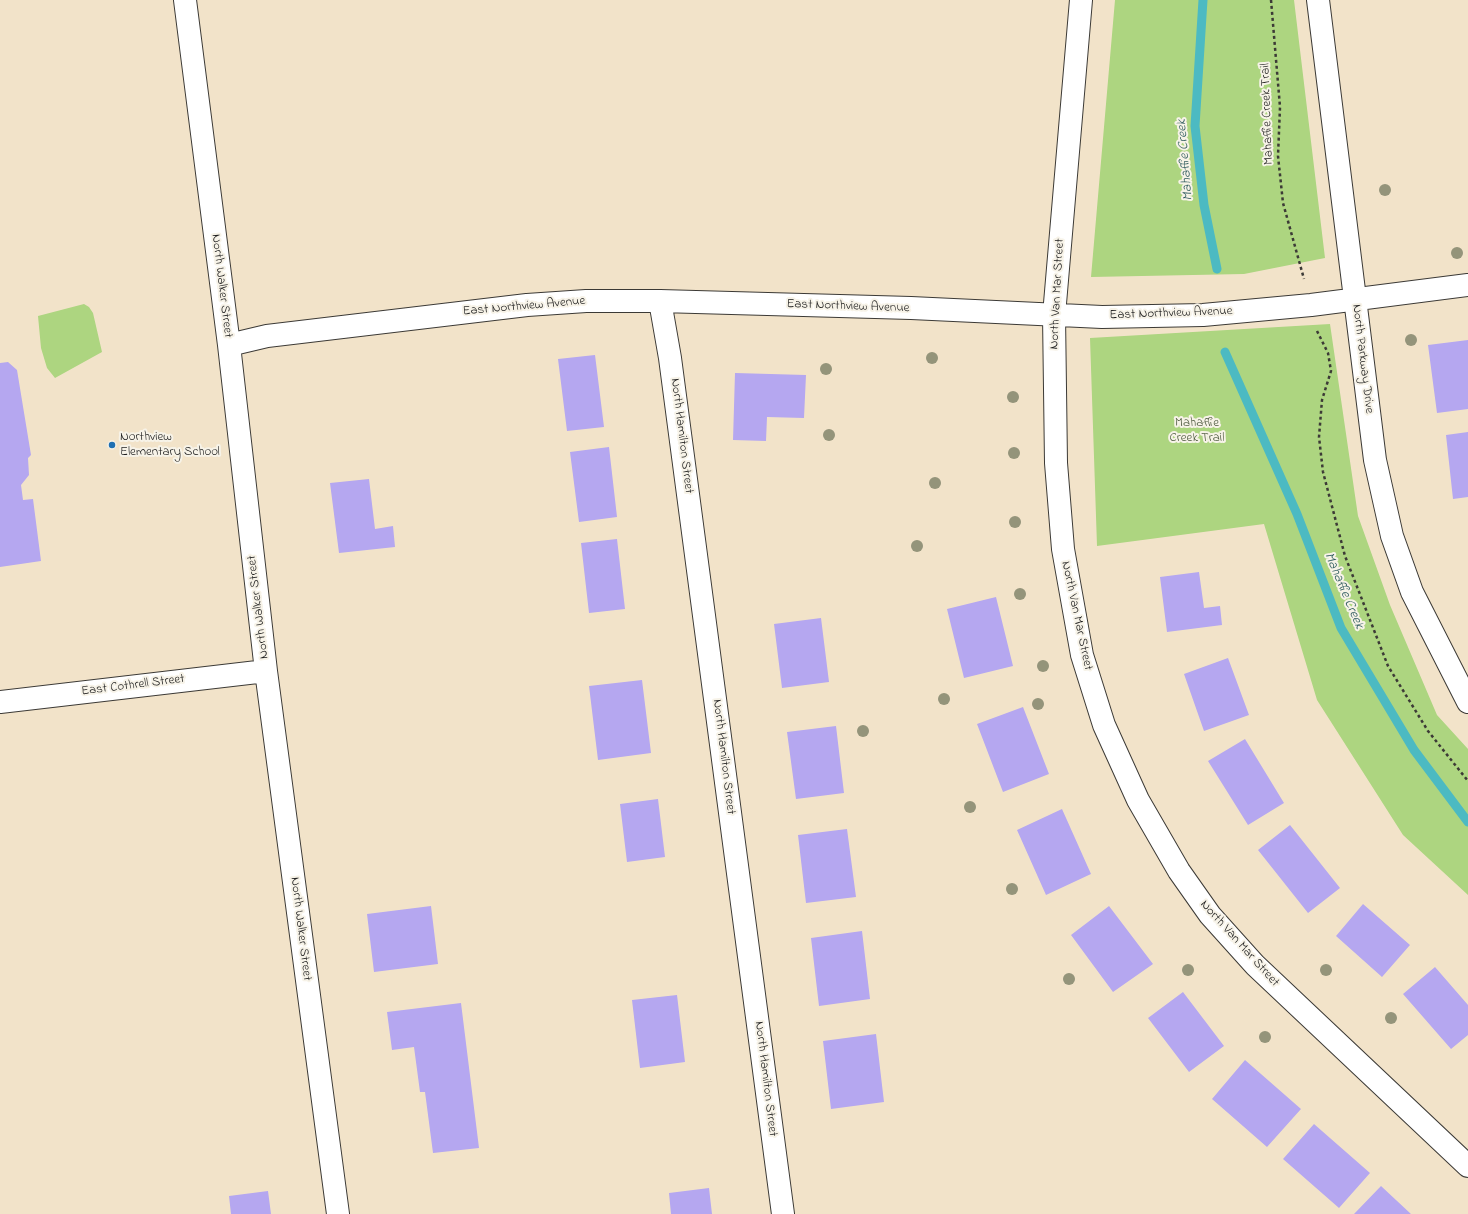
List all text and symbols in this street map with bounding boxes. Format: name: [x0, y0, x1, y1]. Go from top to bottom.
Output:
street label: Mahaffie Creek Trail: [1258, 63, 1278, 165]
water label: Mahaffie Creek: [1174, 119, 1198, 201]
street label: North Walker Street: [207, 233, 235, 339]
street label: North Van Mar Street: [1047, 238, 1069, 350]
street label: East Northview Avenue: [462, 294, 586, 320]
street label: East Northview Avenue: [786, 297, 910, 317]
street label: North Parkway Drive: [1348, 303, 1376, 415]
street label: East Northview Avenue: [1109, 304, 1233, 324]
street label: North Hamilton Street: [666, 377, 696, 495]
park label: Mahaffie Creek Trail: [1170, 416, 1224, 447]
place label: Northview Elementary School: [120, 430, 220, 461]
marker: Northview Elementary School: [107, 440, 117, 450]
water label: Mahaffie Creek: [1319, 550, 1367, 632]
street label: North Walker Street: [245, 554, 273, 660]
street label: North Van Mar Street: [1057, 560, 1095, 672]
street label: East Cothrell Street: [81, 672, 185, 700]
street label: North Hamilton Street: [708, 698, 738, 816]
street label: North Walker Street: [286, 876, 314, 982]
street label: North Van Mar Street: [1196, 897, 1282, 991]
street label: North Hamilton Street: [750, 1020, 780, 1138]

